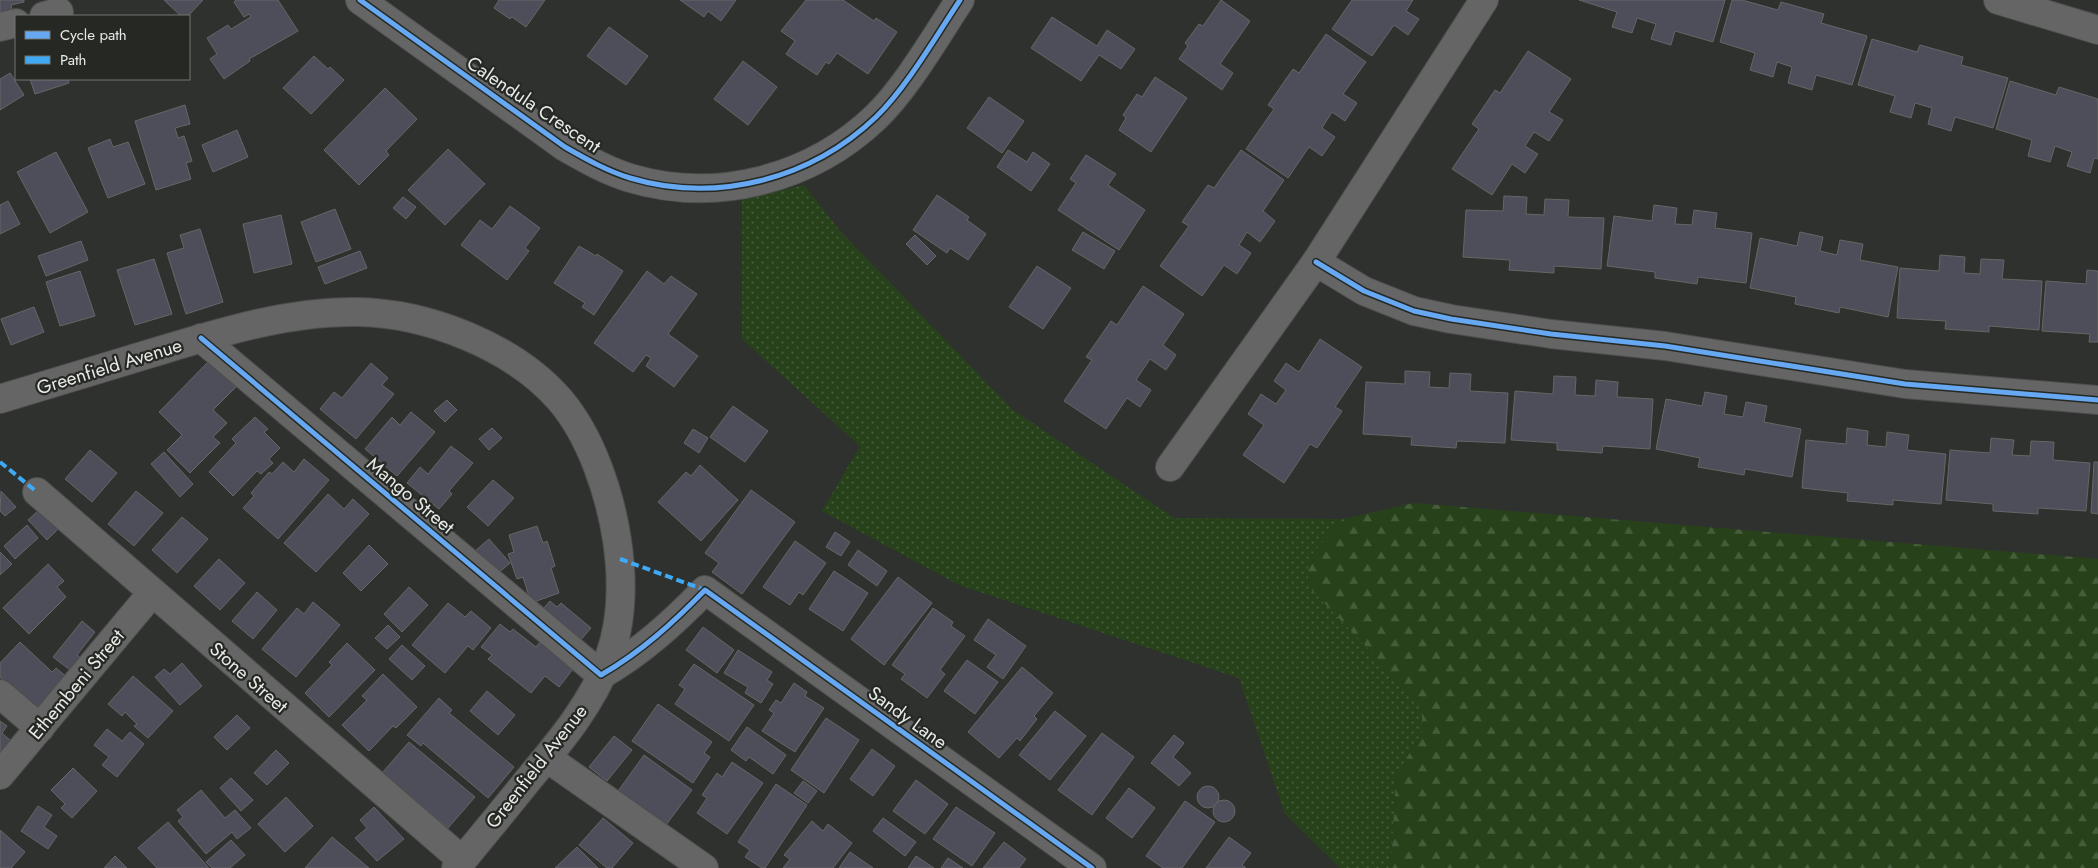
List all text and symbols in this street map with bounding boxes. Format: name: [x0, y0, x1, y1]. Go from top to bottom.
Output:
legend: [15, 15, 190, 80]
text: Cycle path: [60, 24, 127, 46]
text: Path: [60, 49, 86, 71]
street label: Calendula Crescent: [461, 49, 606, 160]
street label: Greenfield Avenue: [33, 331, 185, 401]
street label: Mango Street: [361, 451, 461, 540]
street label: Ethembeni Street: [22, 623, 131, 745]
street label: Stone Street: [204, 636, 294, 719]
street label: Sandy Lane: [863, 679, 953, 755]
street label: Greenfield Avenue: [479, 698, 594, 834]

